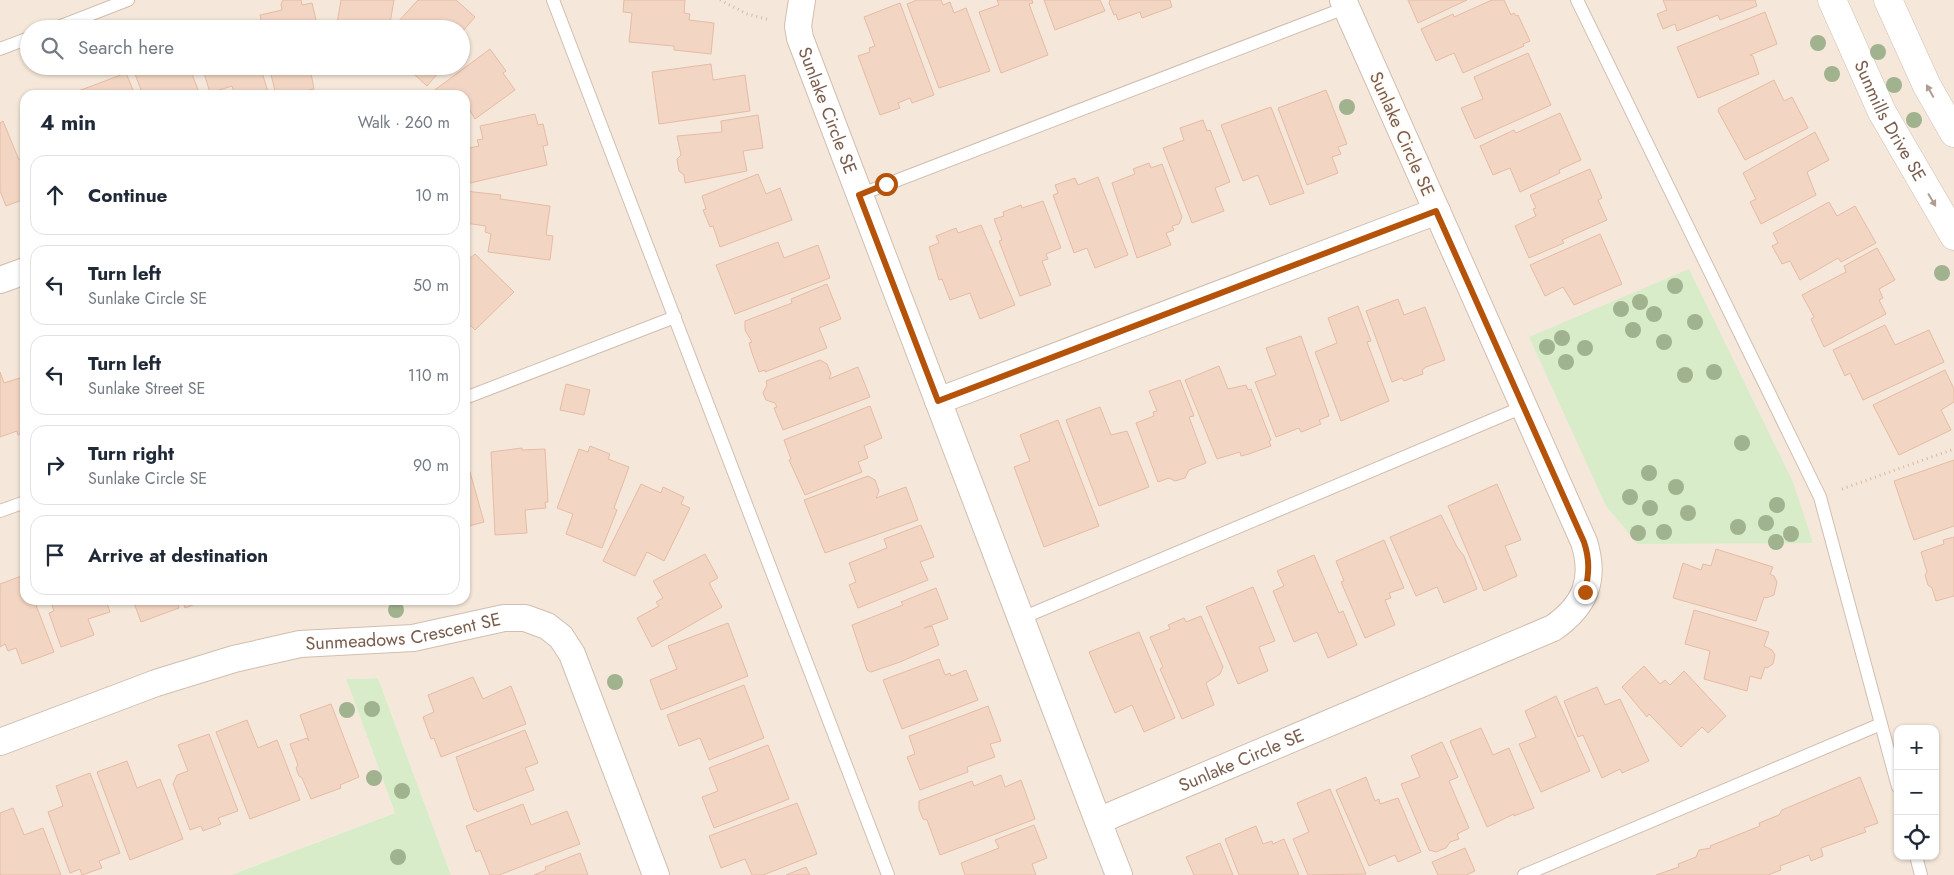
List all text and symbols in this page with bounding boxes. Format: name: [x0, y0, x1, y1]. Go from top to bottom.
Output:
search box: [20, 20, 470, 75]
icon: search: [38, 34, 66, 62]
text: Search here: [78, 34, 174, 61]
street label: Sunlake Circle SE: [792, 43, 864, 178]
street label: Sunmills Drive SE: [1847, 56, 1933, 186]
street label: Sunlake Circle SE: [1363, 68, 1441, 200]
one-way arrow: [1926, 84, 1934, 98]
text: 4 min: [40, 108, 96, 138]
text: Walk · 260 m: [358, 111, 450, 134]
route start: [875, 173, 898, 196]
icon: ahead: [41, 181, 69, 209]
text: Continue: [88, 182, 167, 209]
text: 10 m: [415, 184, 449, 207]
one-way arrow: [1927, 193, 1936, 206]
text: Turn left: [88, 260, 161, 287]
icon: left: [41, 271, 69, 299]
text: 50 m: [413, 274, 449, 297]
text: Sunlake Circle SE: [88, 287, 207, 310]
text: Turn left: [88, 350, 161, 377]
icon: left: [41, 361, 69, 389]
text: 110 m: [408, 364, 449, 387]
text: Sunlake Street SE: [88, 377, 205, 400]
text: Turn right: [88, 440, 174, 467]
icon: right: [41, 451, 69, 479]
text: 90 m: [413, 454, 449, 477]
text: Sunlake Circle SE: [88, 467, 207, 490]
icon: arrive: [41, 541, 69, 569]
text: Arrive at destination: [88, 542, 268, 569]
route end: [1574, 581, 1597, 604]
street label: Sunmeadows Crescent SE: [305, 606, 503, 657]
street label: Sunlake Circle SE: [1175, 722, 1308, 798]
map controls: [1894, 725, 1939, 860]
button: +: [1894, 725, 1939, 770]
button: −: [1894, 770, 1939, 815]
button: locate: [1894, 815, 1939, 860]

